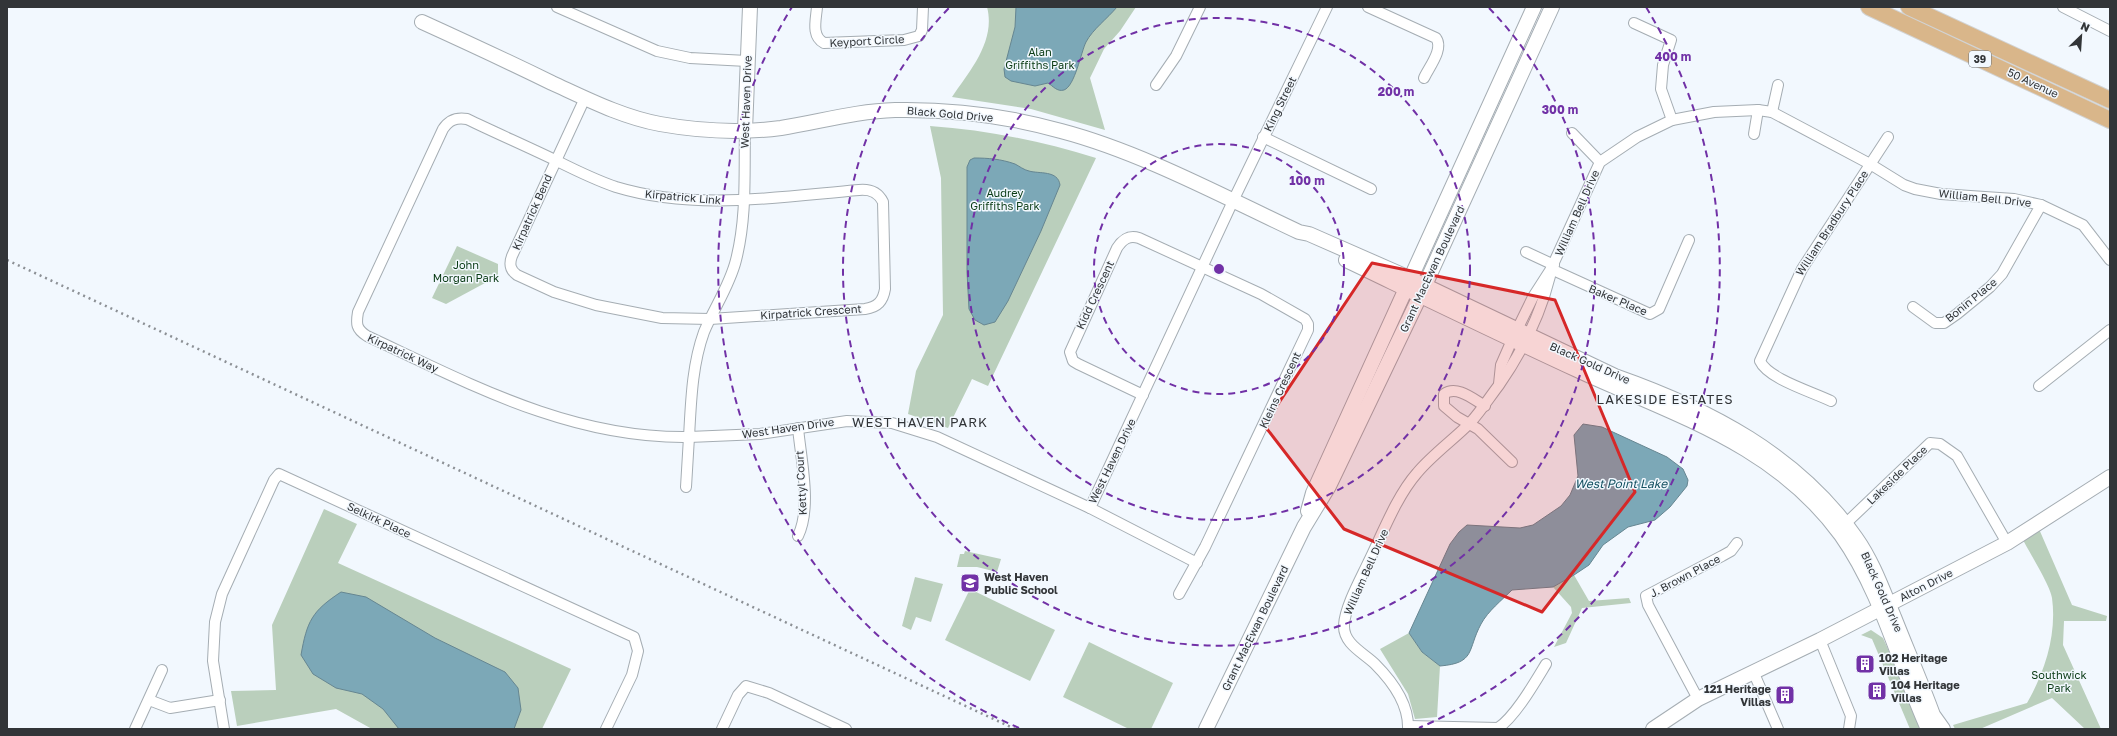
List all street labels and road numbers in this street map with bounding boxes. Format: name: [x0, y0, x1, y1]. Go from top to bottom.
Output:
street label: Keyport Circle: [829, 32, 905, 49]
road number: 39: [1969, 51, 1991, 67]
street label: West Haven Drive: [737, 55, 754, 149]
street label: 50 Avenue: [2006, 65, 2061, 100]
street label: King Street: [1261, 74, 1298, 133]
street label: Black Gold Drive: [906, 103, 994, 124]
street label: William Bell Drive: [1552, 168, 1601, 258]
street label: William Bradbury Place: [1793, 168, 1871, 278]
street label: Kirpatrick Bend: [509, 172, 554, 252]
street label: William Bell Drive: [1938, 186, 2032, 209]
street label: Kirpatrick Link: [644, 187, 722, 206]
street label: Grant MacEwan Boulevard: [1397, 204, 1467, 334]
street label: Kidd Crescent: [1073, 258, 1116, 331]
street label: Bonin Place: [1942, 275, 1999, 324]
street label: Baker Place: [1587, 281, 1649, 318]
street label: Kirpatrick Crescent: [760, 301, 862, 322]
street label: Kirpatrick Way: [366, 330, 441, 375]
street label: Black Gold Drive: [1548, 339, 1632, 386]
street label: Kleins Crescent: [1256, 349, 1303, 430]
street label: West Haven Drive: [741, 415, 835, 440]
street label: West Haven Drive: [1085, 416, 1138, 505]
street label: Lakeside Place: [1864, 443, 1930, 507]
street label: Kettyl Court: [792, 450, 809, 516]
street label: Selkirk Place: [345, 499, 413, 540]
street label: William Bell Drive: [1341, 527, 1390, 617]
street label: Black Gold Drive: [1859, 550, 1906, 634]
street label: J. Brown Place: [1647, 552, 1722, 600]
street label: Grant MacEwan Boulevard: [1218, 563, 1291, 693]
street label: Alton Drive: [1897, 566, 1955, 604]

